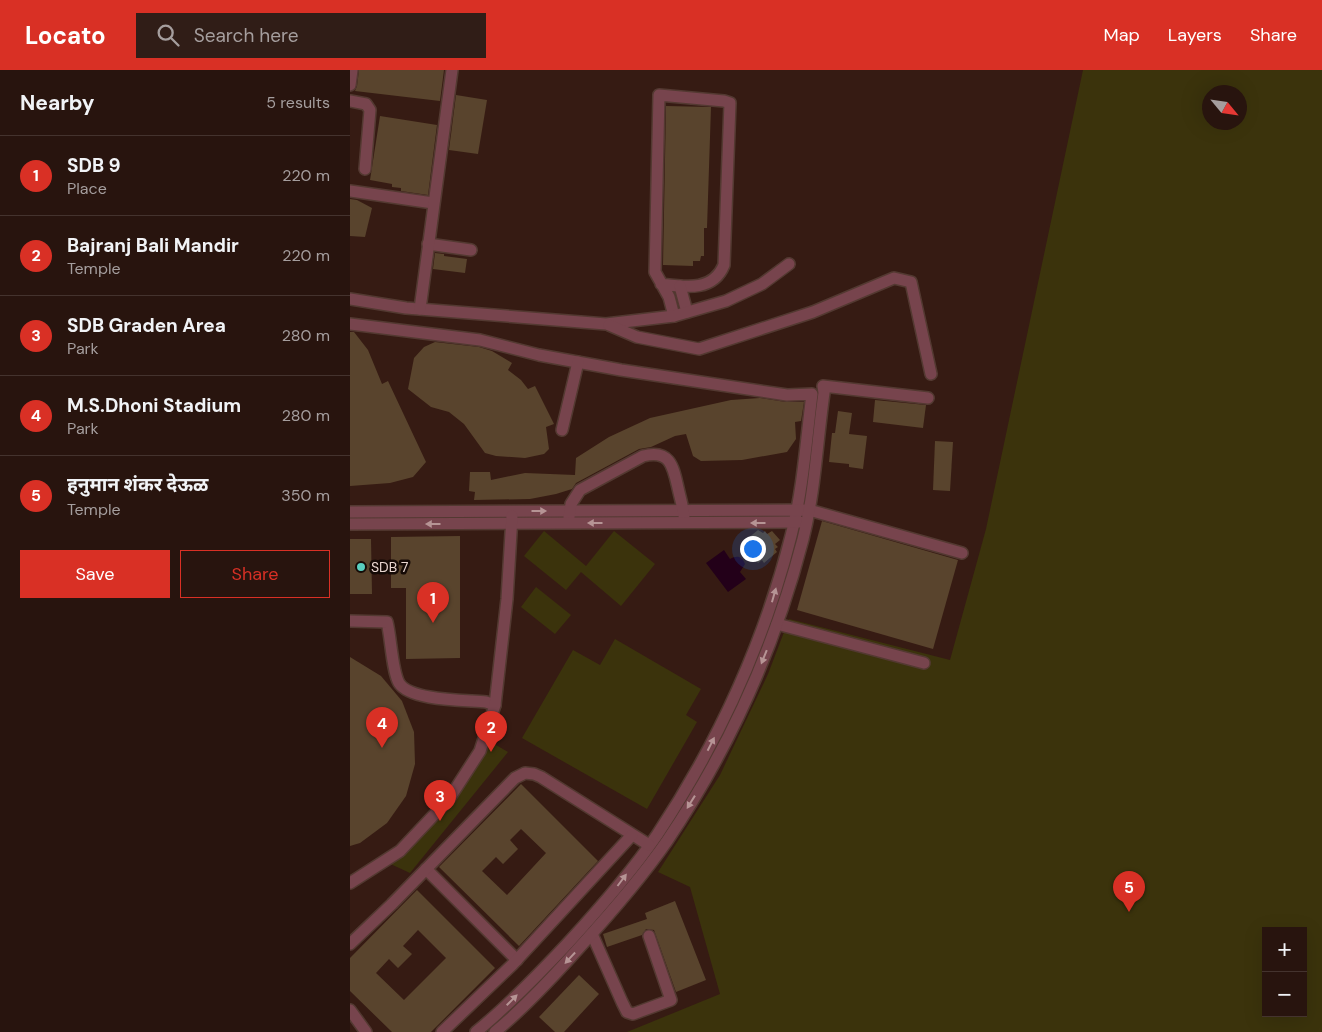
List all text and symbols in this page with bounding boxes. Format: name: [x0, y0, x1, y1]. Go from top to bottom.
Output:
search box: [136, 13, 486, 58]
text: Locato: [25, 20, 106, 51]
icon: search: [154, 21, 182, 49]
text: Search here: [194, 23, 299, 48]
text: Map: [1104, 23, 1140, 47]
text: Layers: [1168, 23, 1222, 47]
text: Share: [1250, 23, 1297, 47]
north arrow: [1202, 85, 1247, 130]
text: Nearby: [20, 89, 94, 117]
text: 5 results: [266, 92, 330, 113]
text: SDB 9: [67, 153, 121, 178]
text: 1: [33, 165, 39, 186]
text: 220 m: [282, 165, 330, 186]
text: Place: [67, 178, 107, 199]
text: Bajranj Bali Mandir: [67, 233, 239, 258]
text: 2: [31, 245, 41, 266]
text: 220 m: [282, 245, 330, 266]
text: Temple: [67, 258, 121, 279]
text: SDB Graden Area: [67, 313, 226, 338]
text: 3: [31, 325, 41, 346]
text: 280 m: [282, 325, 330, 346]
text: Park: [67, 338, 99, 359]
text: M.S.Dhoni Stadium: [67, 393, 241, 418]
text: 4: [31, 405, 41, 426]
text: 280 m: [282, 405, 330, 426]
text: Park: [67, 418, 99, 439]
text: हनुमान शंकर देऊळ: [67, 472, 208, 497]
text: 5: [31, 485, 41, 506]
text: 350 m: [281, 485, 330, 506]
text: Temple: [67, 499, 121, 520]
one-way arrow: [531, 507, 547, 515]
one-way arrow: [587, 519, 603, 527]
one-way arrow: [749, 519, 765, 527]
one-way arrow: [424, 520, 440, 528]
your location: [740, 536, 766, 562]
button: Save: [20, 550, 170, 598]
button: Share: [180, 550, 330, 598]
place label: SDB 7: [371, 558, 408, 576]
marker: SDB 7: [355, 561, 367, 573]
pin: 1: [417, 582, 449, 623]
one-way arrow: [770, 587, 778, 602]
one-way arrow: [760, 650, 768, 665]
pin: 4: [366, 707, 398, 748]
pin: 2: [475, 711, 507, 752]
one-way arrow: [707, 737, 715, 751]
pin: 3: [424, 780, 456, 821]
one-way arrow: [687, 795, 696, 809]
pin: 5: [1113, 871, 1145, 912]
one-way arrow: [617, 873, 627, 887]
map controls: [1262, 927, 1307, 1017]
button: +: [1262, 927, 1307, 972]
one-way arrow: [564, 951, 576, 963]
button: −: [1262, 972, 1307, 1017]
one-way arrow: [506, 994, 518, 1006]

